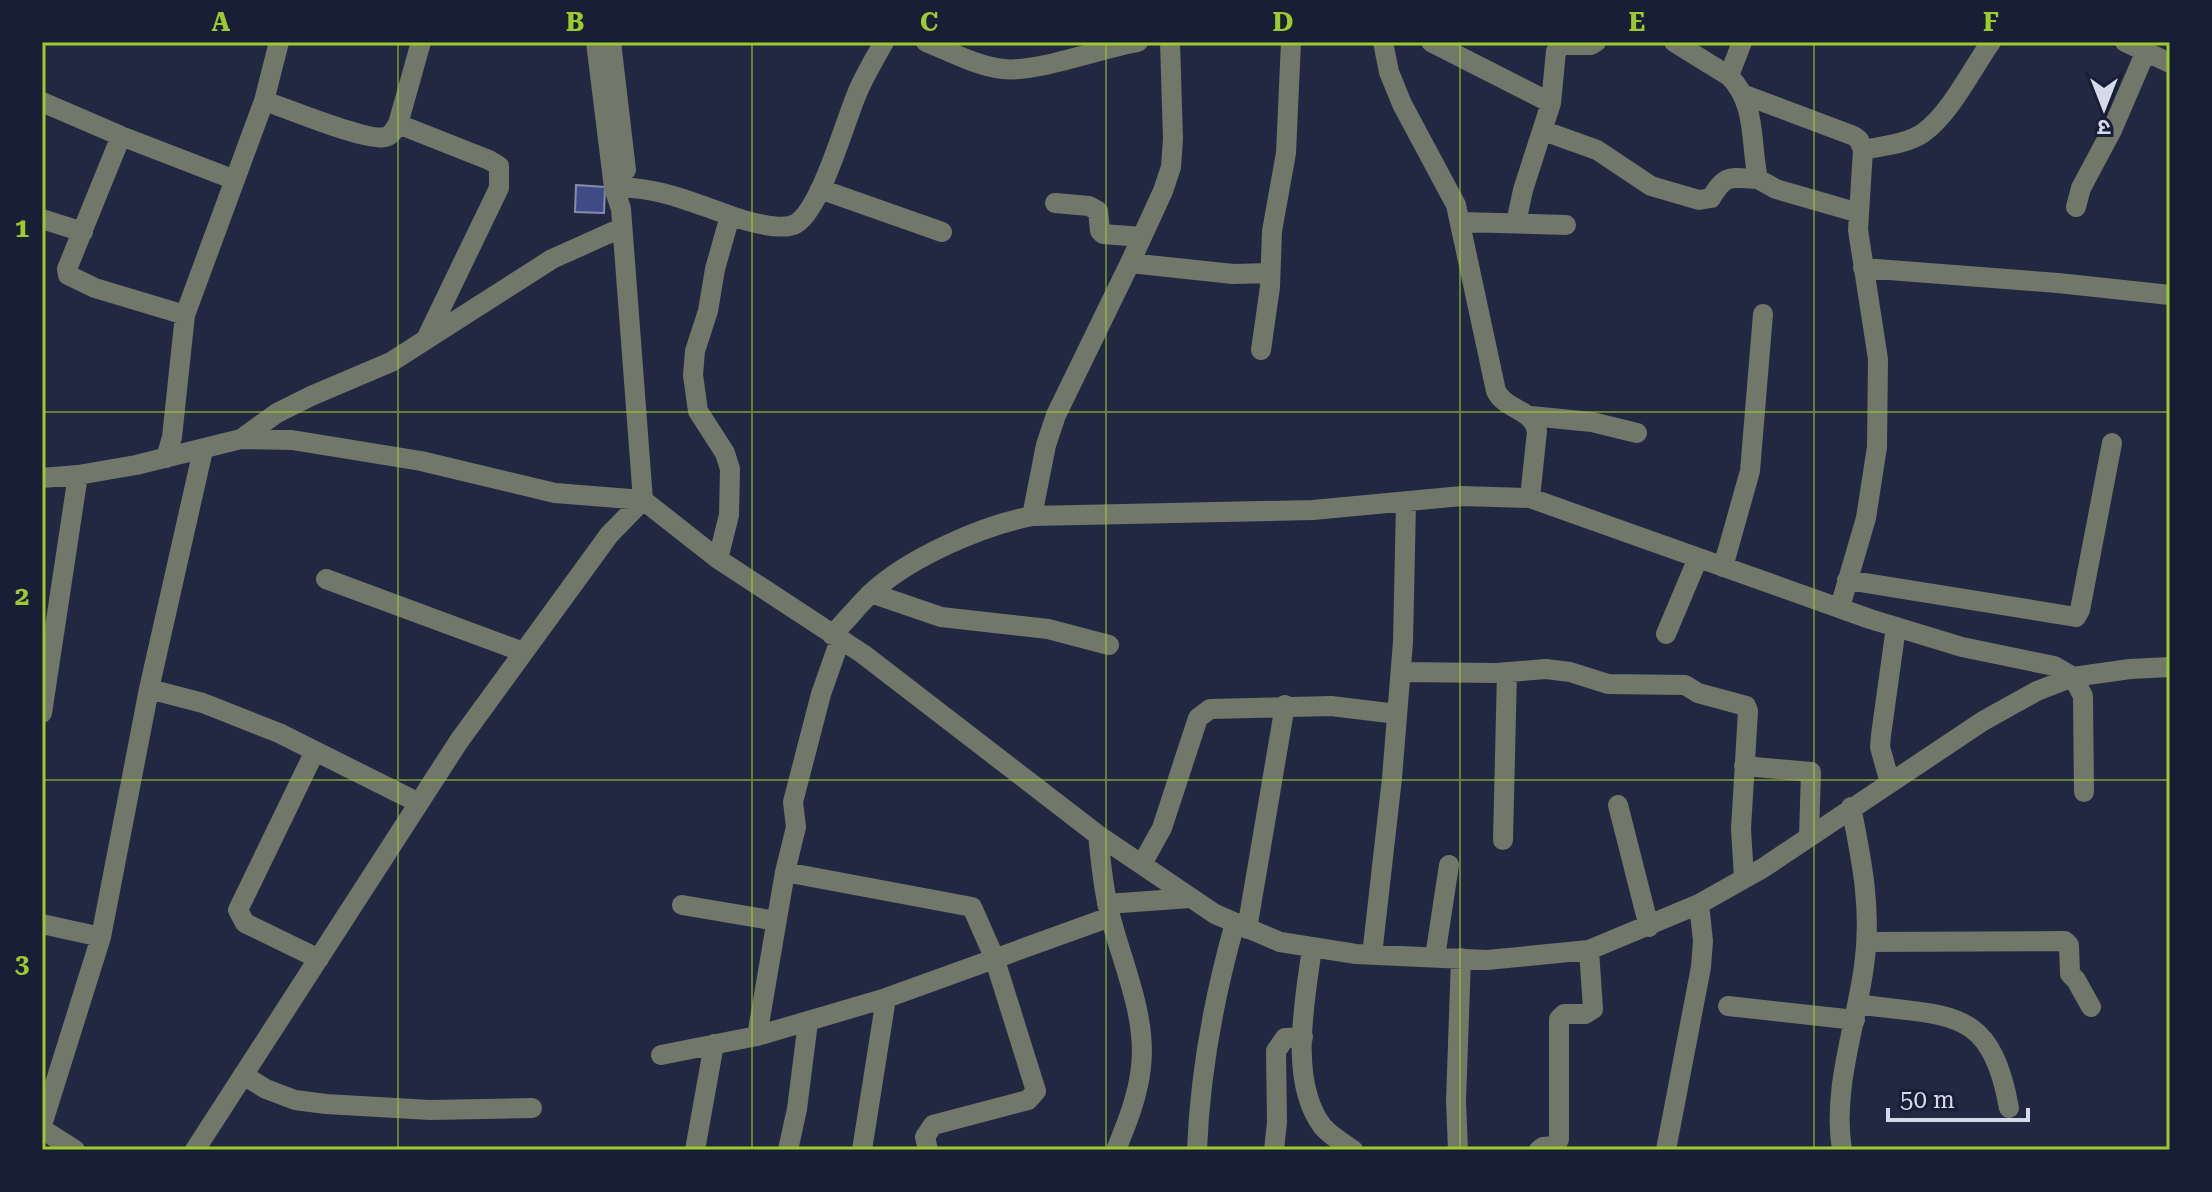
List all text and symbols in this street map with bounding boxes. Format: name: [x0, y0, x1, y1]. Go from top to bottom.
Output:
text: A: [212, 7, 231, 37]
text: B: [566, 7, 584, 37]
text: C: [920, 7, 938, 37]
text: D: [1273, 7, 1293, 37]
text: E: [1629, 7, 1645, 37]
text: F: [1983, 7, 1999, 37]
north arrow: [2064, 68, 2144, 148]
text: उ: [2096, 115, 2110, 140]
text: 1: [15, 213, 29, 243]
text: 2: [15, 581, 29, 611]
text: 3: [15, 949, 29, 979]
scale bar: [1888, 1072, 2028, 1122]
text: 50 m: [1900, 1086, 1955, 1114]

